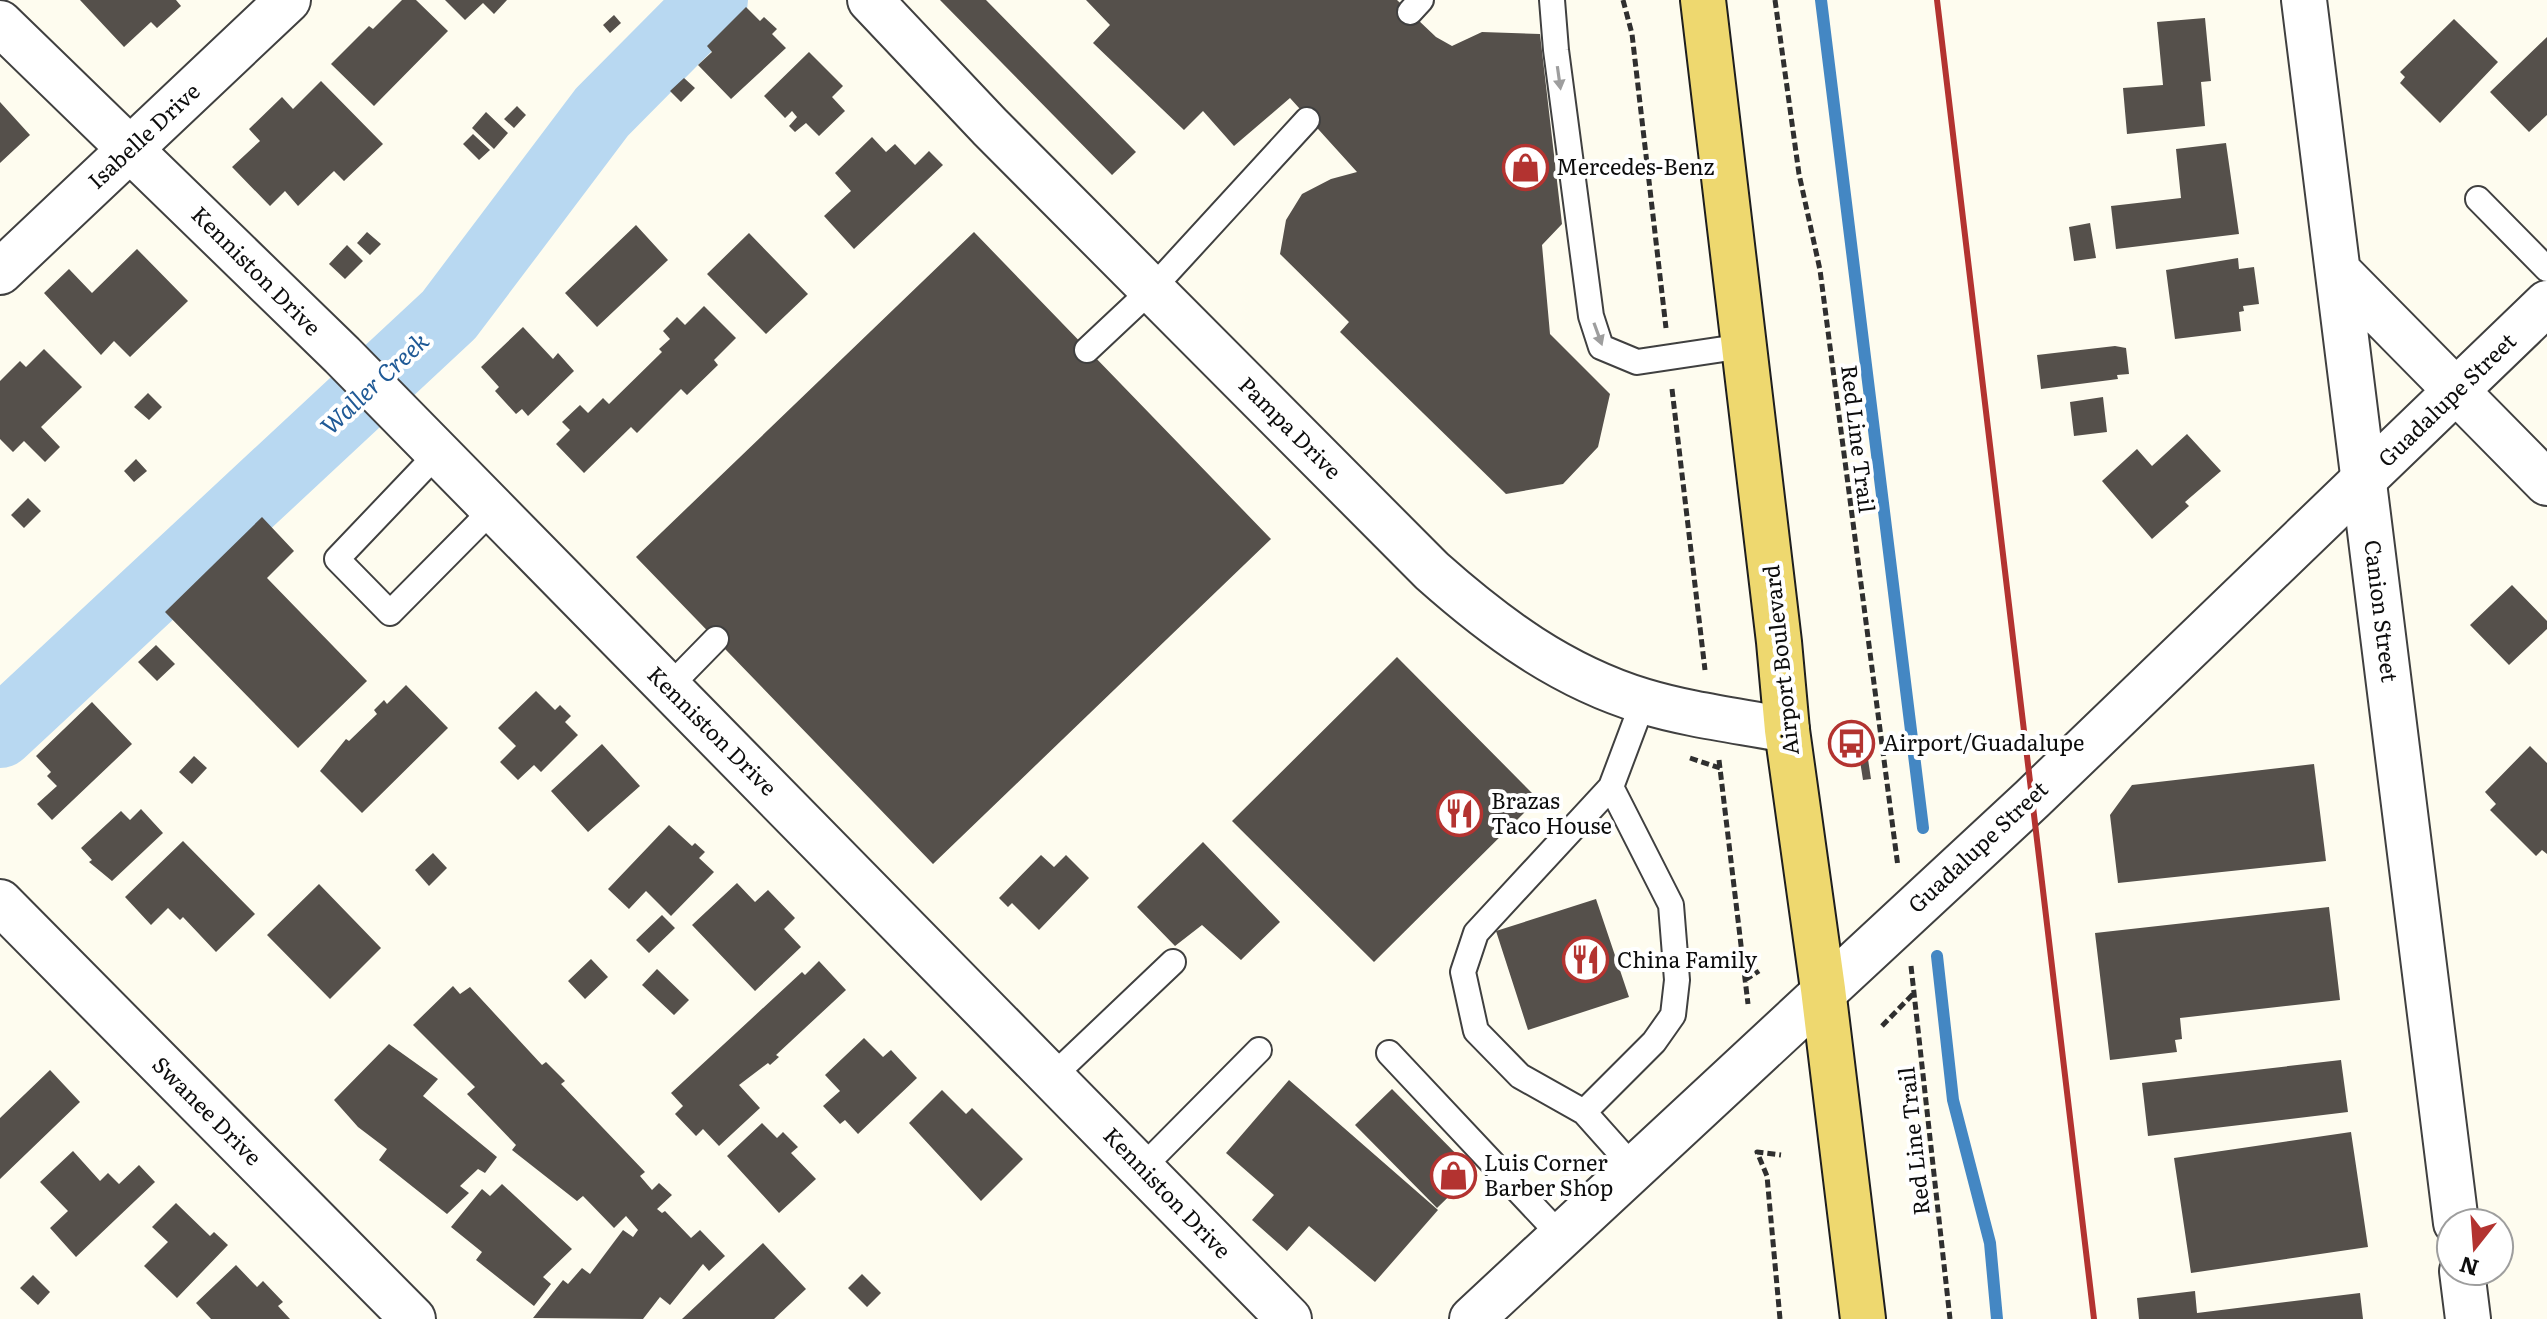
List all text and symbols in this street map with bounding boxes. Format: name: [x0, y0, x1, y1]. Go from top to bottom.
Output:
one-way arrow: [1553, 66, 1566, 91]
street label: Isabelle Drive: [80, 74, 206, 196]
shop icon: Mercedes-Benz: [1501, 143, 1549, 191]
place label: Mercedes-Benz: [1556, 149, 1715, 182]
street label: Kenniston Drive: [185, 198, 329, 342]
water label: Waller Creek: [311, 322, 436, 442]
one-way arrow: [1592, 322, 1604, 346]
street label: Guadalupe Street: [2369, 324, 2523, 474]
street label: Red Line Trail: [1834, 363, 1885, 515]
street label: Pampa Drive: [1232, 368, 1350, 486]
street label: Canion Street: [2357, 538, 2408, 684]
street label: Airport Boulevard: [1753, 563, 1806, 757]
street label: Kenniston Drive: [641, 658, 785, 802]
bus stop icon: Airport/Guadalupe: [1828, 719, 1876, 767]
place label: Airport/Guadalupe: [1883, 725, 2084, 758]
street label: Guadalupe Street: [1900, 772, 2054, 920]
place label: Brazas Taco House: [1491, 783, 1612, 841]
restaurant icon: Brazas Taco House: [1436, 790, 1484, 838]
restaurant icon: China Family: [1562, 936, 1610, 984]
place label: China Family: [1617, 942, 1757, 975]
street label: Swanee Drive: [146, 1048, 270, 1172]
street label: Red Line Trail: [1888, 1065, 1937, 1217]
street label: Kenniston Drive: [1097, 1119, 1240, 1265]
place label: Luis Corner Barber Shop: [1484, 1145, 1613, 1203]
shop icon: Luis Corner Barber Shop: [1429, 1152, 1477, 1200]
north arrow: [2435, 1207, 2515, 1287]
text: N: [2455, 1249, 2482, 1286]

